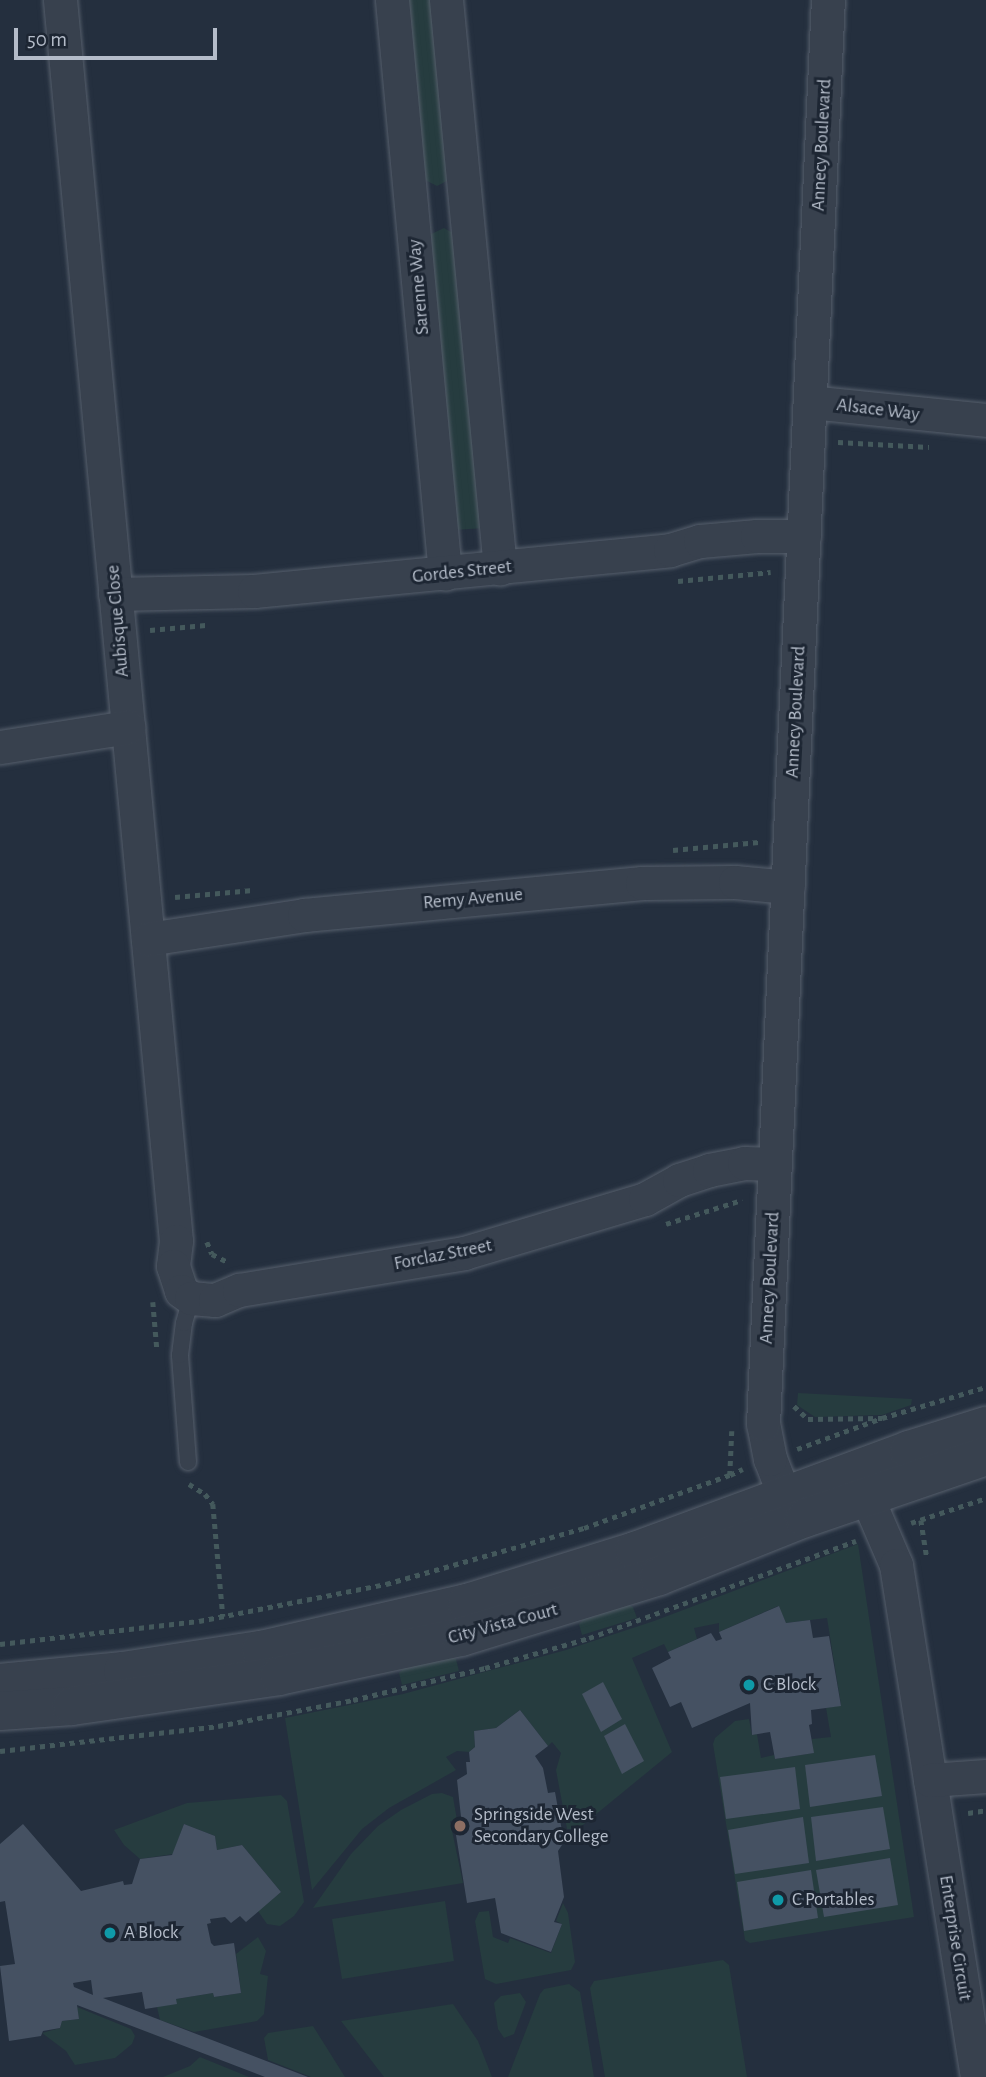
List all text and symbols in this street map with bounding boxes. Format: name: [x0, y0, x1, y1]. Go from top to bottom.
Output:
scale bar: [18, 14, 220, 58]
text: 50 m: [27, 29, 67, 50]
street label: Annecy Boulevard: [807, 78, 837, 212]
street label: Sarenne Way: [403, 238, 435, 336]
street label: Alsace Way: [835, 394, 921, 426]
street label: Gordes Street: [411, 555, 513, 589]
street label: Aubisque Close: [102, 564, 134, 678]
street label: Annecy Boulevard: [781, 645, 811, 779]
street label: Remy Avenue: [422, 883, 524, 915]
street label: Annecy Boulevard: [755, 1211, 785, 1345]
street label: Forclaz Street: [392, 1234, 494, 1276]
street label: City Vista Court: [446, 1598, 560, 1650]
place label: C Block: [763, 1674, 816, 1696]
marker: C Block: [741, 1677, 757, 1693]
place label: Springside West Secondary College: [474, 1804, 608, 1848]
marker: Springside West Secondary College: [452, 1818, 468, 1834]
street label: Enterprise Circuit: [934, 1874, 976, 2002]
place label: C Portables: [792, 1889, 874, 1911]
marker: C Portables: [770, 1892, 786, 1908]
place label: A Block: [124, 1922, 178, 1944]
marker: A Block: [102, 1925, 118, 1941]

